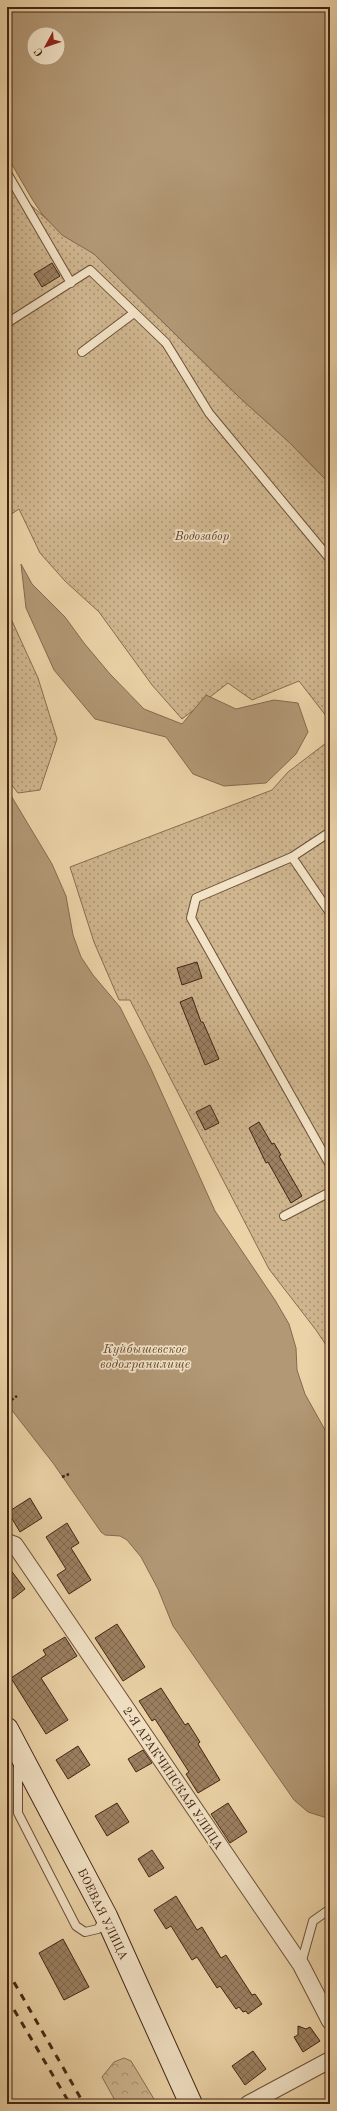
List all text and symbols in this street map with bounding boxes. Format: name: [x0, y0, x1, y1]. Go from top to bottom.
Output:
north arrow: [26, 26, 66, 66]
text: С: [33, 45, 46, 58]
park label: Водозабор: [174, 530, 230, 543]
water label: Куйбышевское водохранилище: [100, 1343, 190, 1371]
street label: 2-Я АРАКЧИНСКАЯ УЛИЦА: [120, 1705, 224, 1852]
street label: БОЕВАЯ УЛИЦА: [75, 1867, 129, 1962]

